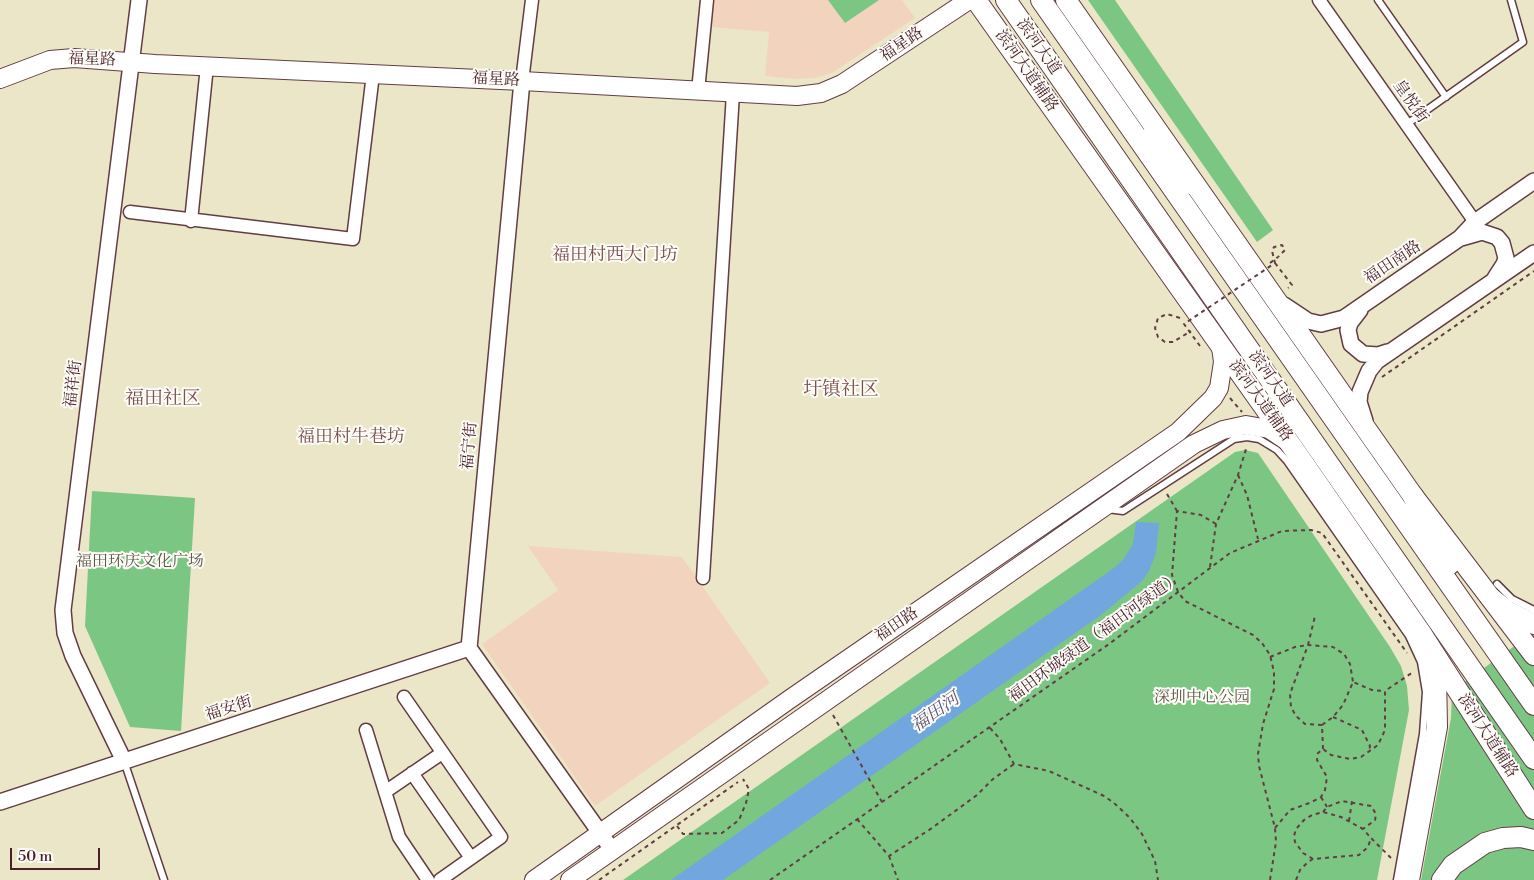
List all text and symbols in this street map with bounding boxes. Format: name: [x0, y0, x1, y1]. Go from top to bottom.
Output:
street label: 滨河大道: [1012, 15, 1064, 79]
street label: 福星路: [877, 24, 927, 66]
street label: 滨河大道辅路: [991, 26, 1061, 116]
street label: 福星路: [68, 50, 116, 70]
street label: 福星路: [472, 69, 520, 91]
street label: 皇悦街: [1388, 77, 1432, 127]
street label: 福田南路: [1361, 237, 1425, 289]
district label: 福田村西大门坊: [552, 245, 678, 267]
street label: 滨河大道: [1244, 347, 1296, 411]
street label: 滨河大道辅路: [1224, 357, 1296, 445]
street label: 福祥街: [62, 359, 86, 409]
district label: 圩镇社区: [803, 379, 879, 401]
district label: 福田社区: [125, 388, 201, 410]
street label: 福宁街: [458, 421, 482, 471]
district label: 福田村牛巷坊: [297, 427, 405, 449]
park label: 福田环庆文化广场: [76, 552, 204, 572]
street label: 福田环城绿道（福田河绿道）: [1005, 569, 1185, 707]
street label: 福田路: [872, 604, 922, 646]
park label: 深圳中心公园: [1154, 688, 1250, 708]
water label: 福田河: [908, 689, 964, 737]
street label: 滨河大道辅路: [1453, 691, 1521, 781]
street label: 福安街: [203, 692, 255, 726]
scale bar: [12, 838, 102, 870]
text: 50 m: [18, 847, 52, 866]

